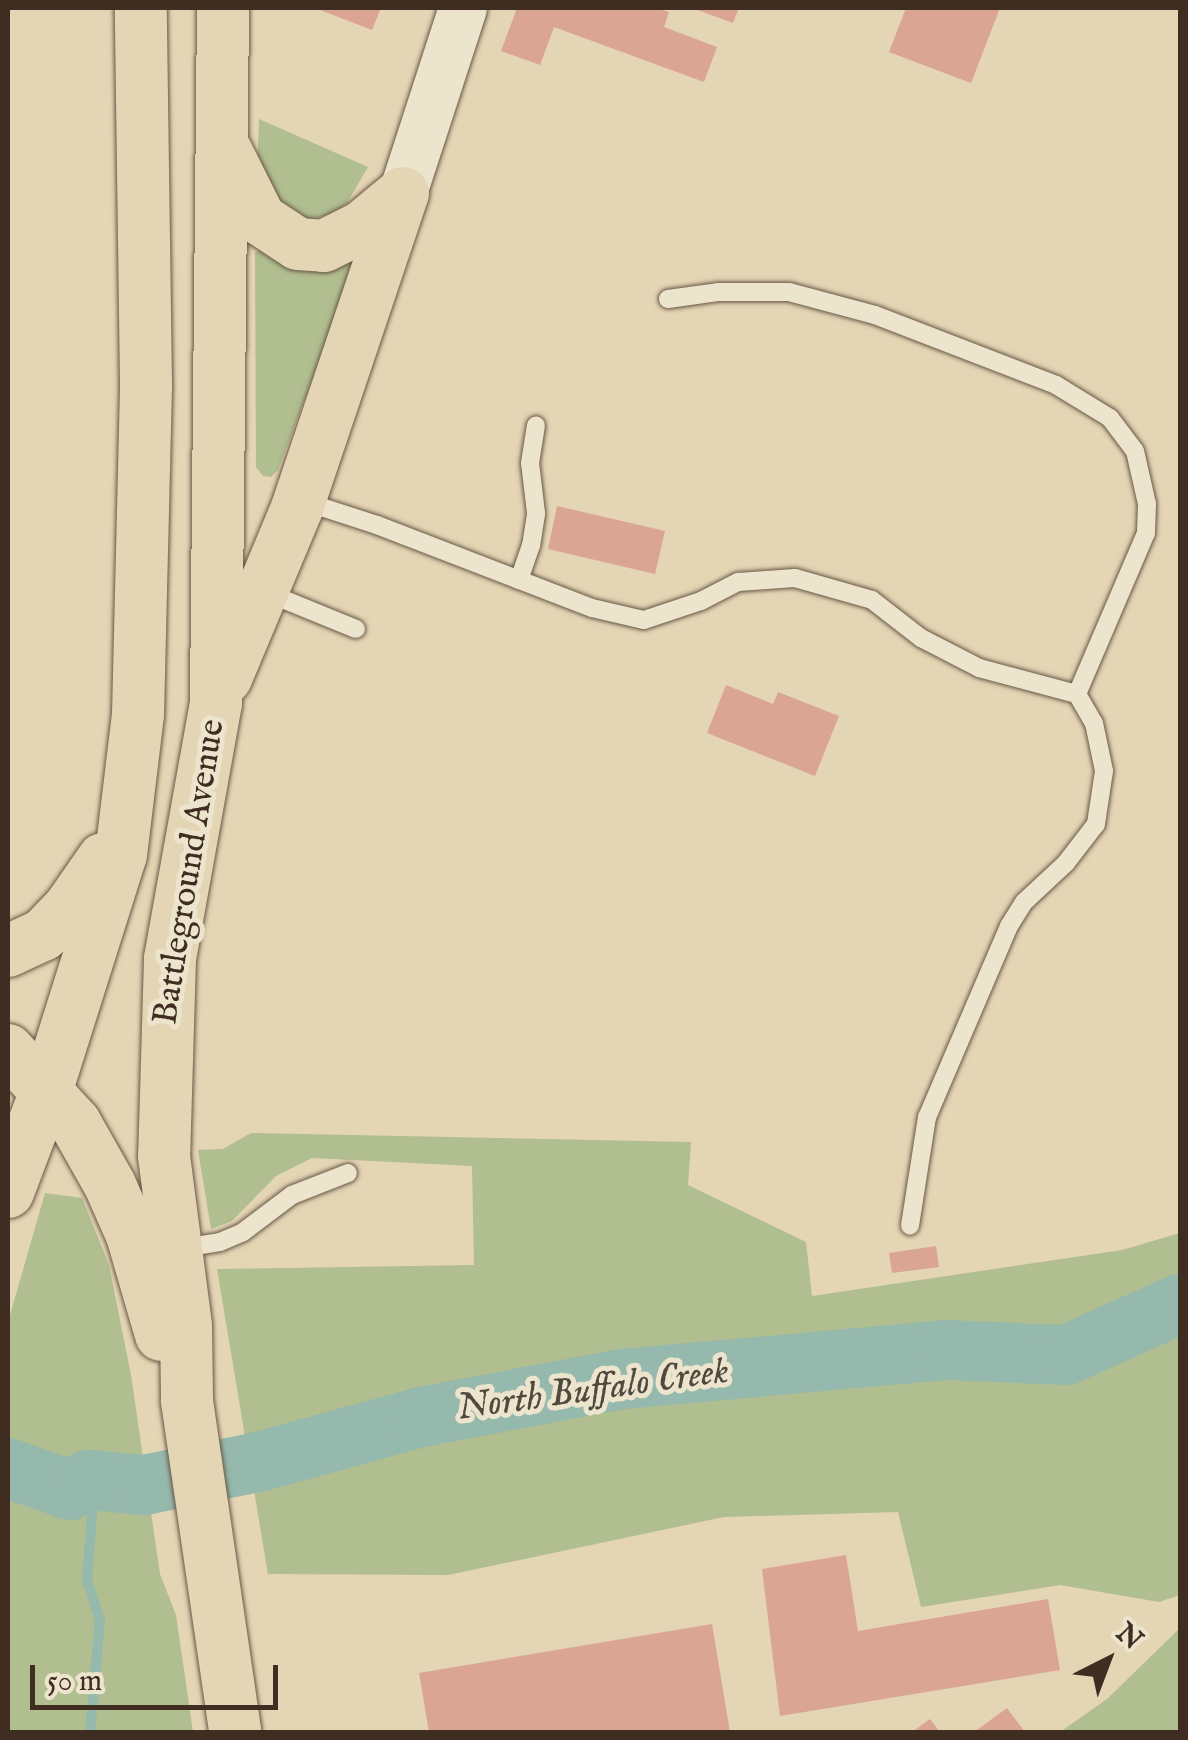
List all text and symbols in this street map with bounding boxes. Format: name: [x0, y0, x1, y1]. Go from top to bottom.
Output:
street label: Battleground Avenue: [145, 716, 235, 1028]
water label: North Buffalo Creek: [454, 1349, 732, 1433]
north arrow: [1058, 1610, 1158, 1710]
text: N: [1108, 1616, 1149, 1658]
scale bar: [35, 1645, 282, 1707]
text: 50 m: [47, 1663, 102, 1701]

